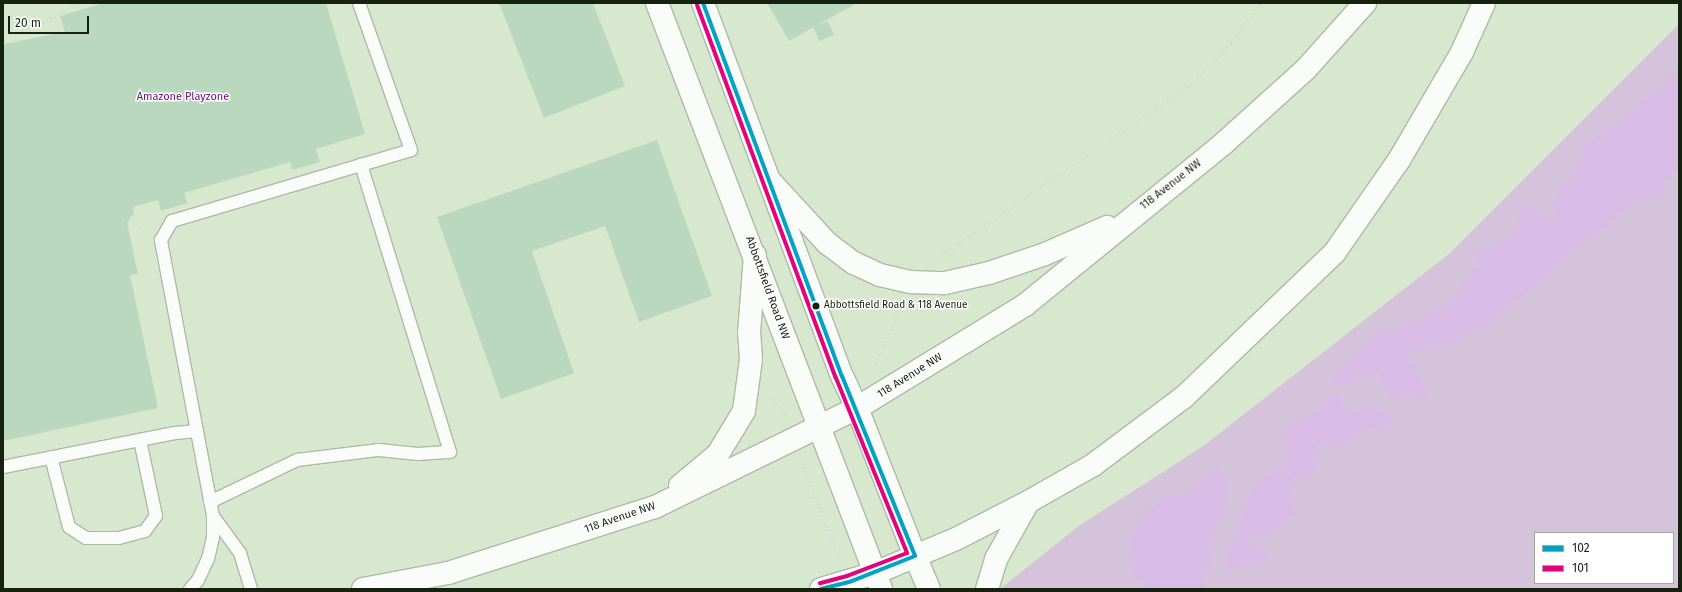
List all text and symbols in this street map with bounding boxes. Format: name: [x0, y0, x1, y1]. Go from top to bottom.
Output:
scale bar: [10, 8, 91, 34]
text: 20 m: [15, 16, 41, 30]
park label: Amazone Playzone: [137, 90, 229, 104]
street label: 118 Avenue NW: [1138, 157, 1204, 213]
street label: Abbottsfield Road NW: [742, 235, 792, 341]
place label: Abbottsfield Road & 118 Avenue: [824, 300, 968, 312]
marker: Abbottsfield Road & 118 Avenue: [811, 301, 821, 311]
street label: 118 Avenue NW: [875, 351, 945, 401]
street label: 118 Avenue NW: [583, 500, 657, 536]
legend: [1534, 532, 1674, 584]
text: 102: [1572, 541, 1590, 555]
text: 101: [1572, 561, 1589, 575]

